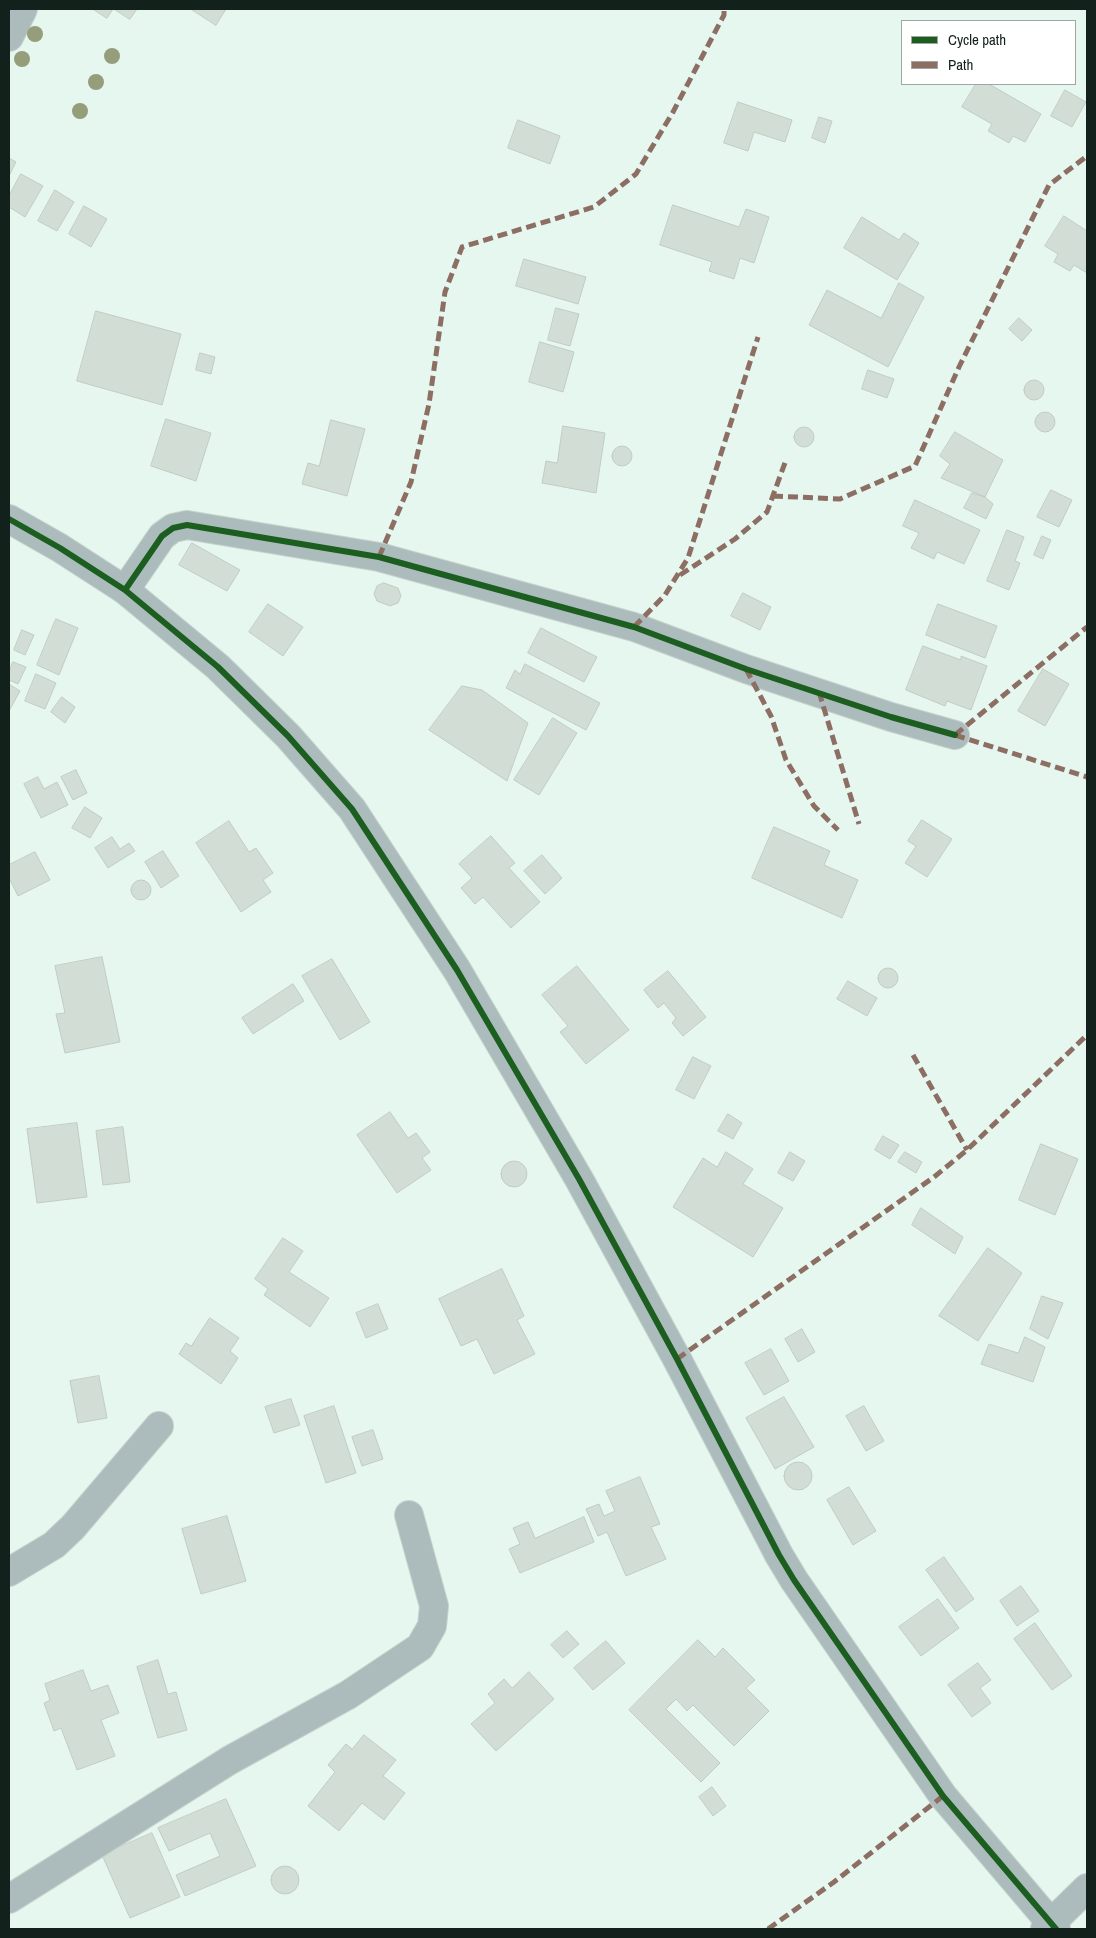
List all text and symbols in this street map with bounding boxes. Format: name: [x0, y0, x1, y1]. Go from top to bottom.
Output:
legend: [901, 20, 1076, 85]
text: Cycle path: [948, 29, 1006, 50]
text: Path: [948, 54, 973, 75]

